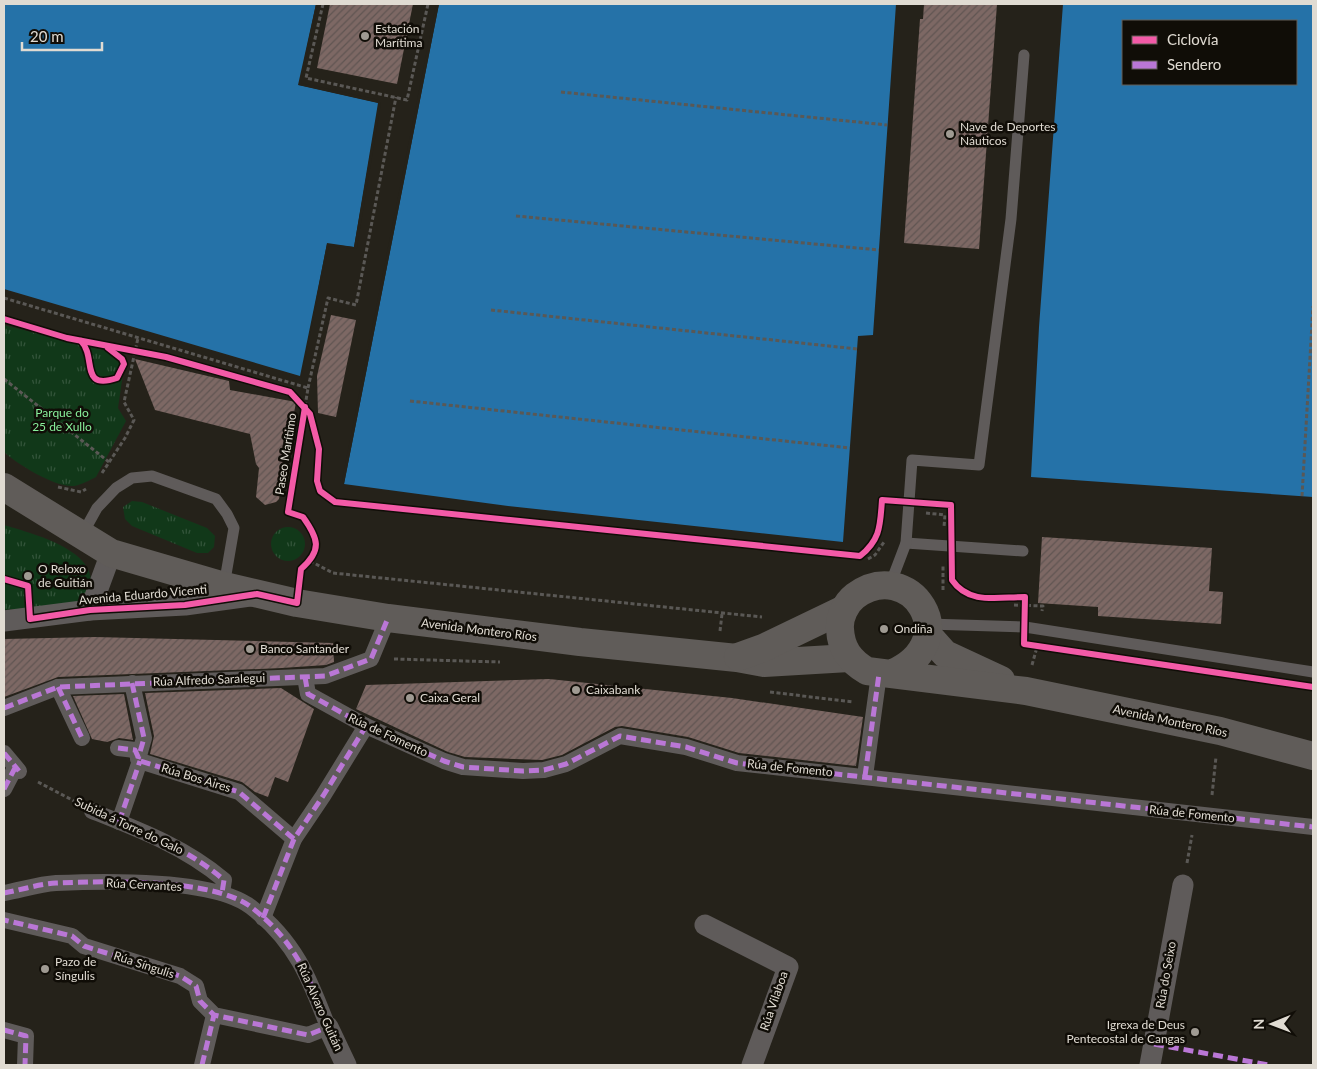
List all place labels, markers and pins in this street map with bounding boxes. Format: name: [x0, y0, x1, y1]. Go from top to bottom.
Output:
place label: Estación Marítima: [375, 21, 422, 50]
marker: Estación Marítima: [359, 30, 371, 42]
place label: Nave de Deportes Náuticos: [960, 119, 1055, 148]
marker: Nave de Deportes Náuticos: [944, 128, 956, 140]
place label: O Reloxo de Guitián: [38, 561, 92, 590]
marker: O Reloxo de Guitián: [22, 570, 34, 582]
place label: Ondiña: [894, 621, 932, 636]
marker: Ondiña: [878, 623, 890, 635]
place label: Banco Santander: [260, 641, 350, 656]
marker: Banco Santander: [244, 643, 256, 655]
place label: Caixabank: [586, 682, 641, 697]
marker: Caixabank: [570, 684, 582, 696]
place label: Caixa Geral: [420, 690, 480, 705]
marker: Caixa Geral: [404, 692, 416, 704]
place label: Pazo de Síngulis: [55, 954, 96, 983]
marker: Pazo de Síngulis: [39, 963, 51, 975]
place label: Igrexa de Deus Pentecostal de Cangas: [1067, 1017, 1185, 1046]
marker: Igrexa de Deus Pentecostal de Cangas: [1189, 1026, 1201, 1038]

